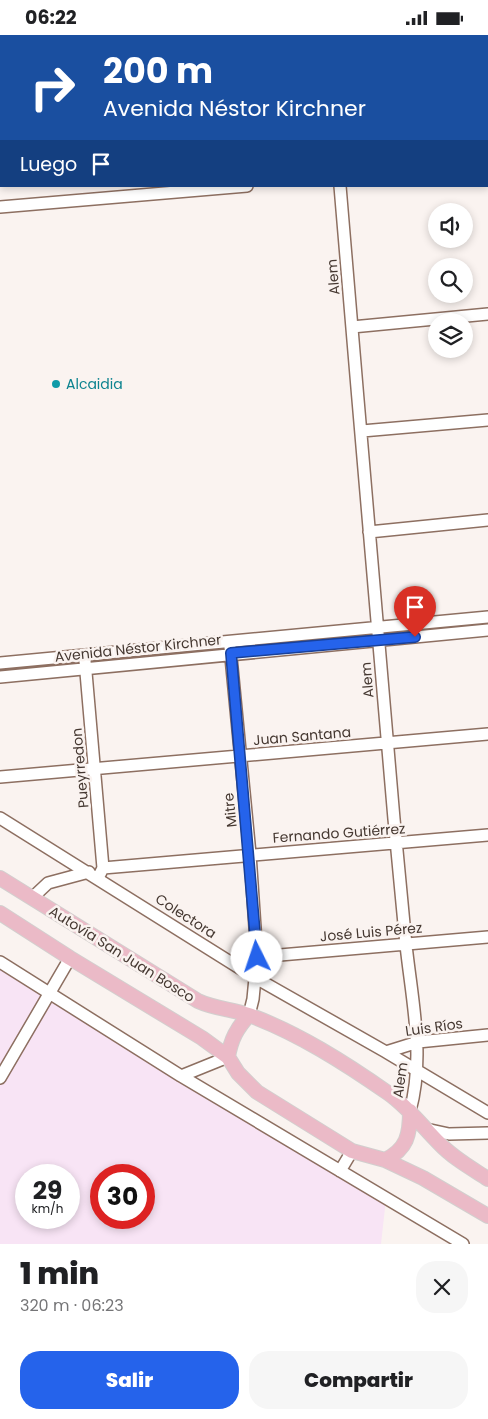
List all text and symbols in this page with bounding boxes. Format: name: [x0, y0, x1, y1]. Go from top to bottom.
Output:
text: 06:22: [25, 4, 77, 31]
text: 200 m: [103, 46, 213, 95]
icon: right: [20, 55, 85, 120]
text: Avenida Néstor Kirchner: [103, 93, 366, 124]
icon: arrive: [87, 150, 115, 178]
text: Luego: [20, 151, 77, 178]
map controls: [428, 203, 473, 358]
button: sound: [428, 203, 473, 248]
street label: Alem: [321, 258, 345, 296]
button: search: [428, 258, 473, 303]
button: layers: [428, 313, 473, 358]
place label: Alcaidia: [66, 374, 123, 394]
marker: Alcaidia: [50, 378, 62, 390]
pin: [394, 586, 436, 637]
icon: arrive: [401, 593, 429, 621]
street label: Avenida Néstor Kirchner: [54, 629, 222, 667]
street label: Alem: [355, 661, 379, 699]
street label: Juan Santana: [252, 722, 352, 750]
street label: Pueyrredon: [67, 727, 93, 809]
street label: Mitre: [218, 791, 242, 828]
street label: Fernando Gutiérrez: [272, 818, 406, 848]
street label: Colectora: [152, 889, 220, 943]
street label: Autovía San Juan Bosco: [45, 901, 199, 1007]
street label: José Luis Pérez: [319, 918, 423, 946]
position arrow: [230, 930, 282, 982]
street label: Luis Ríos: [404, 1013, 464, 1041]
street label: Alem: [388, 1061, 412, 1099]
speed limit sign: 30: [90, 1164, 155, 1229]
text: 29: [33, 1173, 62, 1208]
text: km/h: [32, 1200, 63, 1217]
text: 1 min: [20, 1252, 99, 1295]
button: close: [416, 1261, 468, 1313]
text: 320 m · 06:23: [20, 1294, 124, 1317]
button: Salir: [20, 1351, 239, 1409]
button: Compartir: [249, 1351, 468, 1409]

